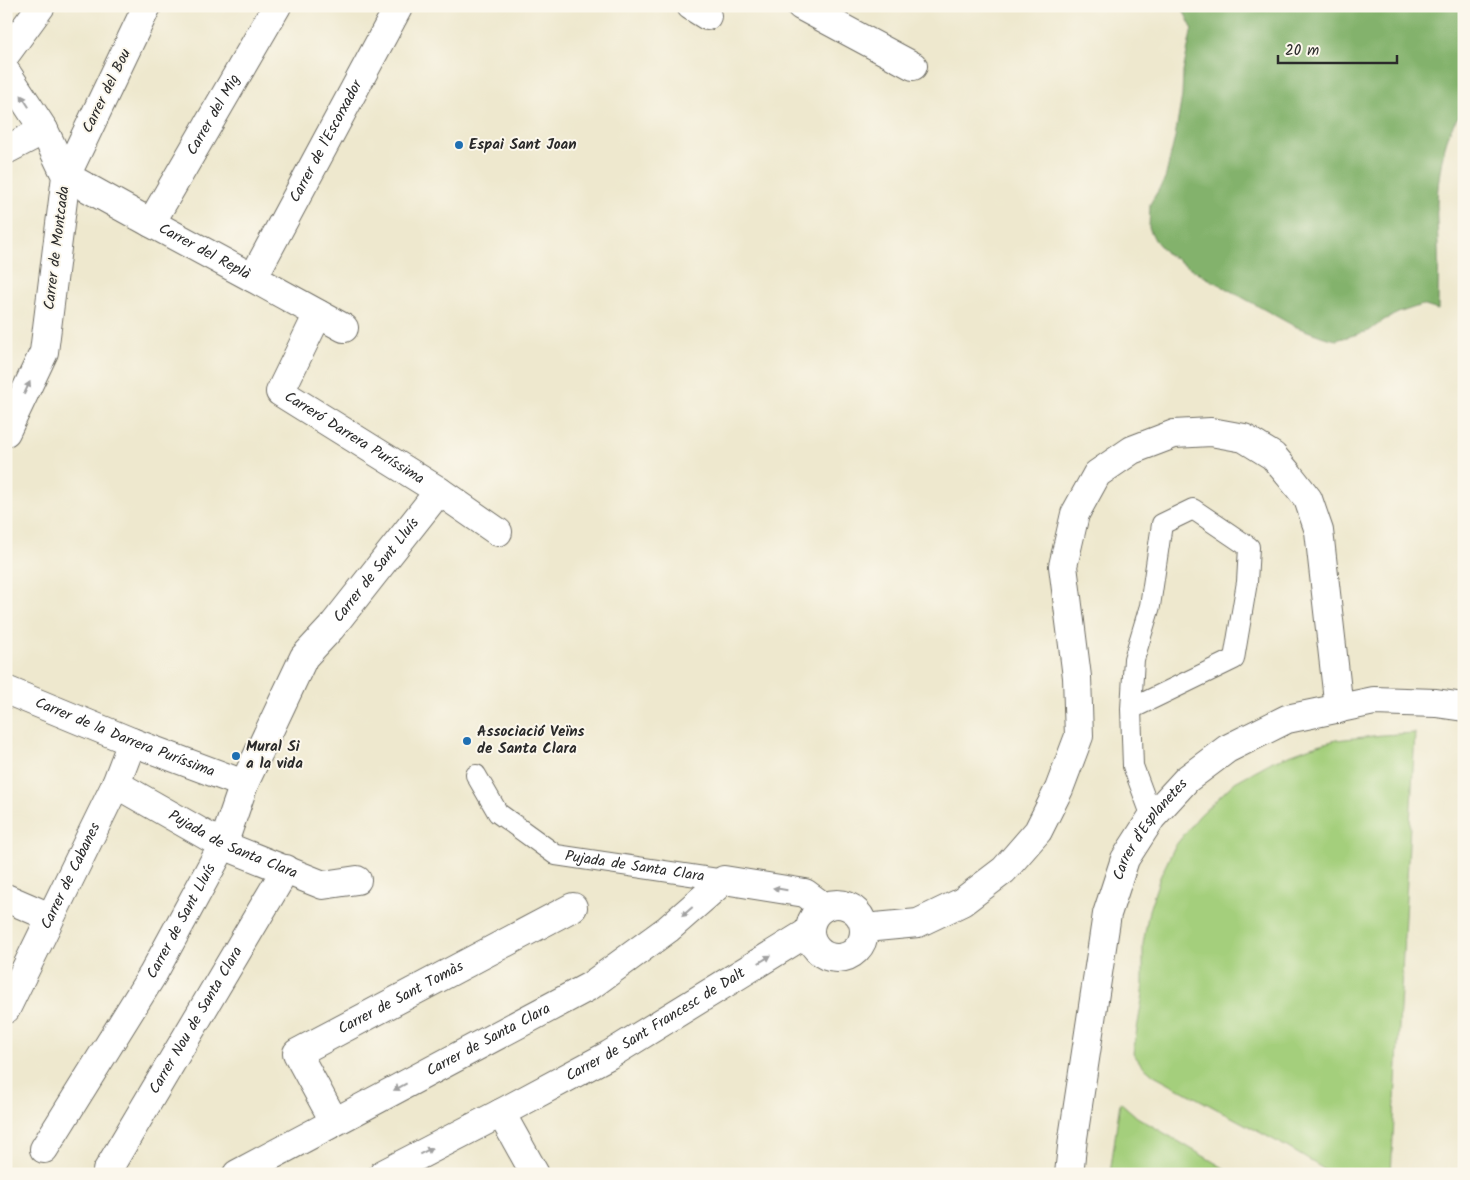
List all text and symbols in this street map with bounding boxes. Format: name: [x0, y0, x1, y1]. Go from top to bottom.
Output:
scale bar: [1278, 32, 1396, 64]
text: 20 m: [1285, 39, 1319, 63]
street label: Carrer del Bou: [76, 45, 138, 137]
street label: Carrer del Mig: [181, 70, 247, 160]
street label: Carrer de l'Escorxador: [284, 75, 370, 207]
one-way arrow: [21, 95, 30, 108]
place label: Espai Sant Joan: [469, 133, 577, 157]
marker: Espai Sant Joan: [453, 139, 465, 151]
street label: Carrer de Montcada: [37, 185, 77, 311]
street label: Carrer del Replà: [154, 217, 255, 286]
one-way arrow: [23, 381, 31, 395]
street label: Carreró Darrera Puríssima: [279, 385, 429, 491]
street label: Carrer de Sant Lluís: [327, 512, 426, 628]
street label: Carrer de la Darrera Puríssima: [31, 691, 218, 784]
place label: Associació Veïns de Santa Clara: [477, 720, 585, 761]
place label: Mural Si a la vida: [246, 735, 303, 776]
marker: Associació Veïns de Santa Clara: [461, 735, 473, 747]
marker: Mural Si a la vida: [230, 750, 242, 762]
street label: Carrer d'Esplanetes: [1107, 773, 1194, 883]
street label: Pujada de Santa Clara: [164, 804, 301, 886]
street label: Carrer de Cabanes: [35, 818, 108, 933]
street label: Pujada de Santa Clara: [563, 844, 706, 889]
street label: Carrer de Sant Lluís: [140, 859, 223, 983]
one-way arrow: [771, 885, 787, 893]
one-way arrow: [681, 907, 694, 918]
street label: Carrer Nou de Santa Clara: [143, 942, 249, 1099]
one-way arrow: [759, 954, 772, 963]
street label: Carrer de Sant Tomàs: [334, 955, 469, 1041]
street label: Carrer de Sant Francesc de Dalt: [562, 961, 750, 1088]
street label: Carrer de Santa Clara: [422, 997, 555, 1083]
one-way arrow: [392, 1083, 407, 1091]
one-way arrow: [419, 1147, 434, 1155]

